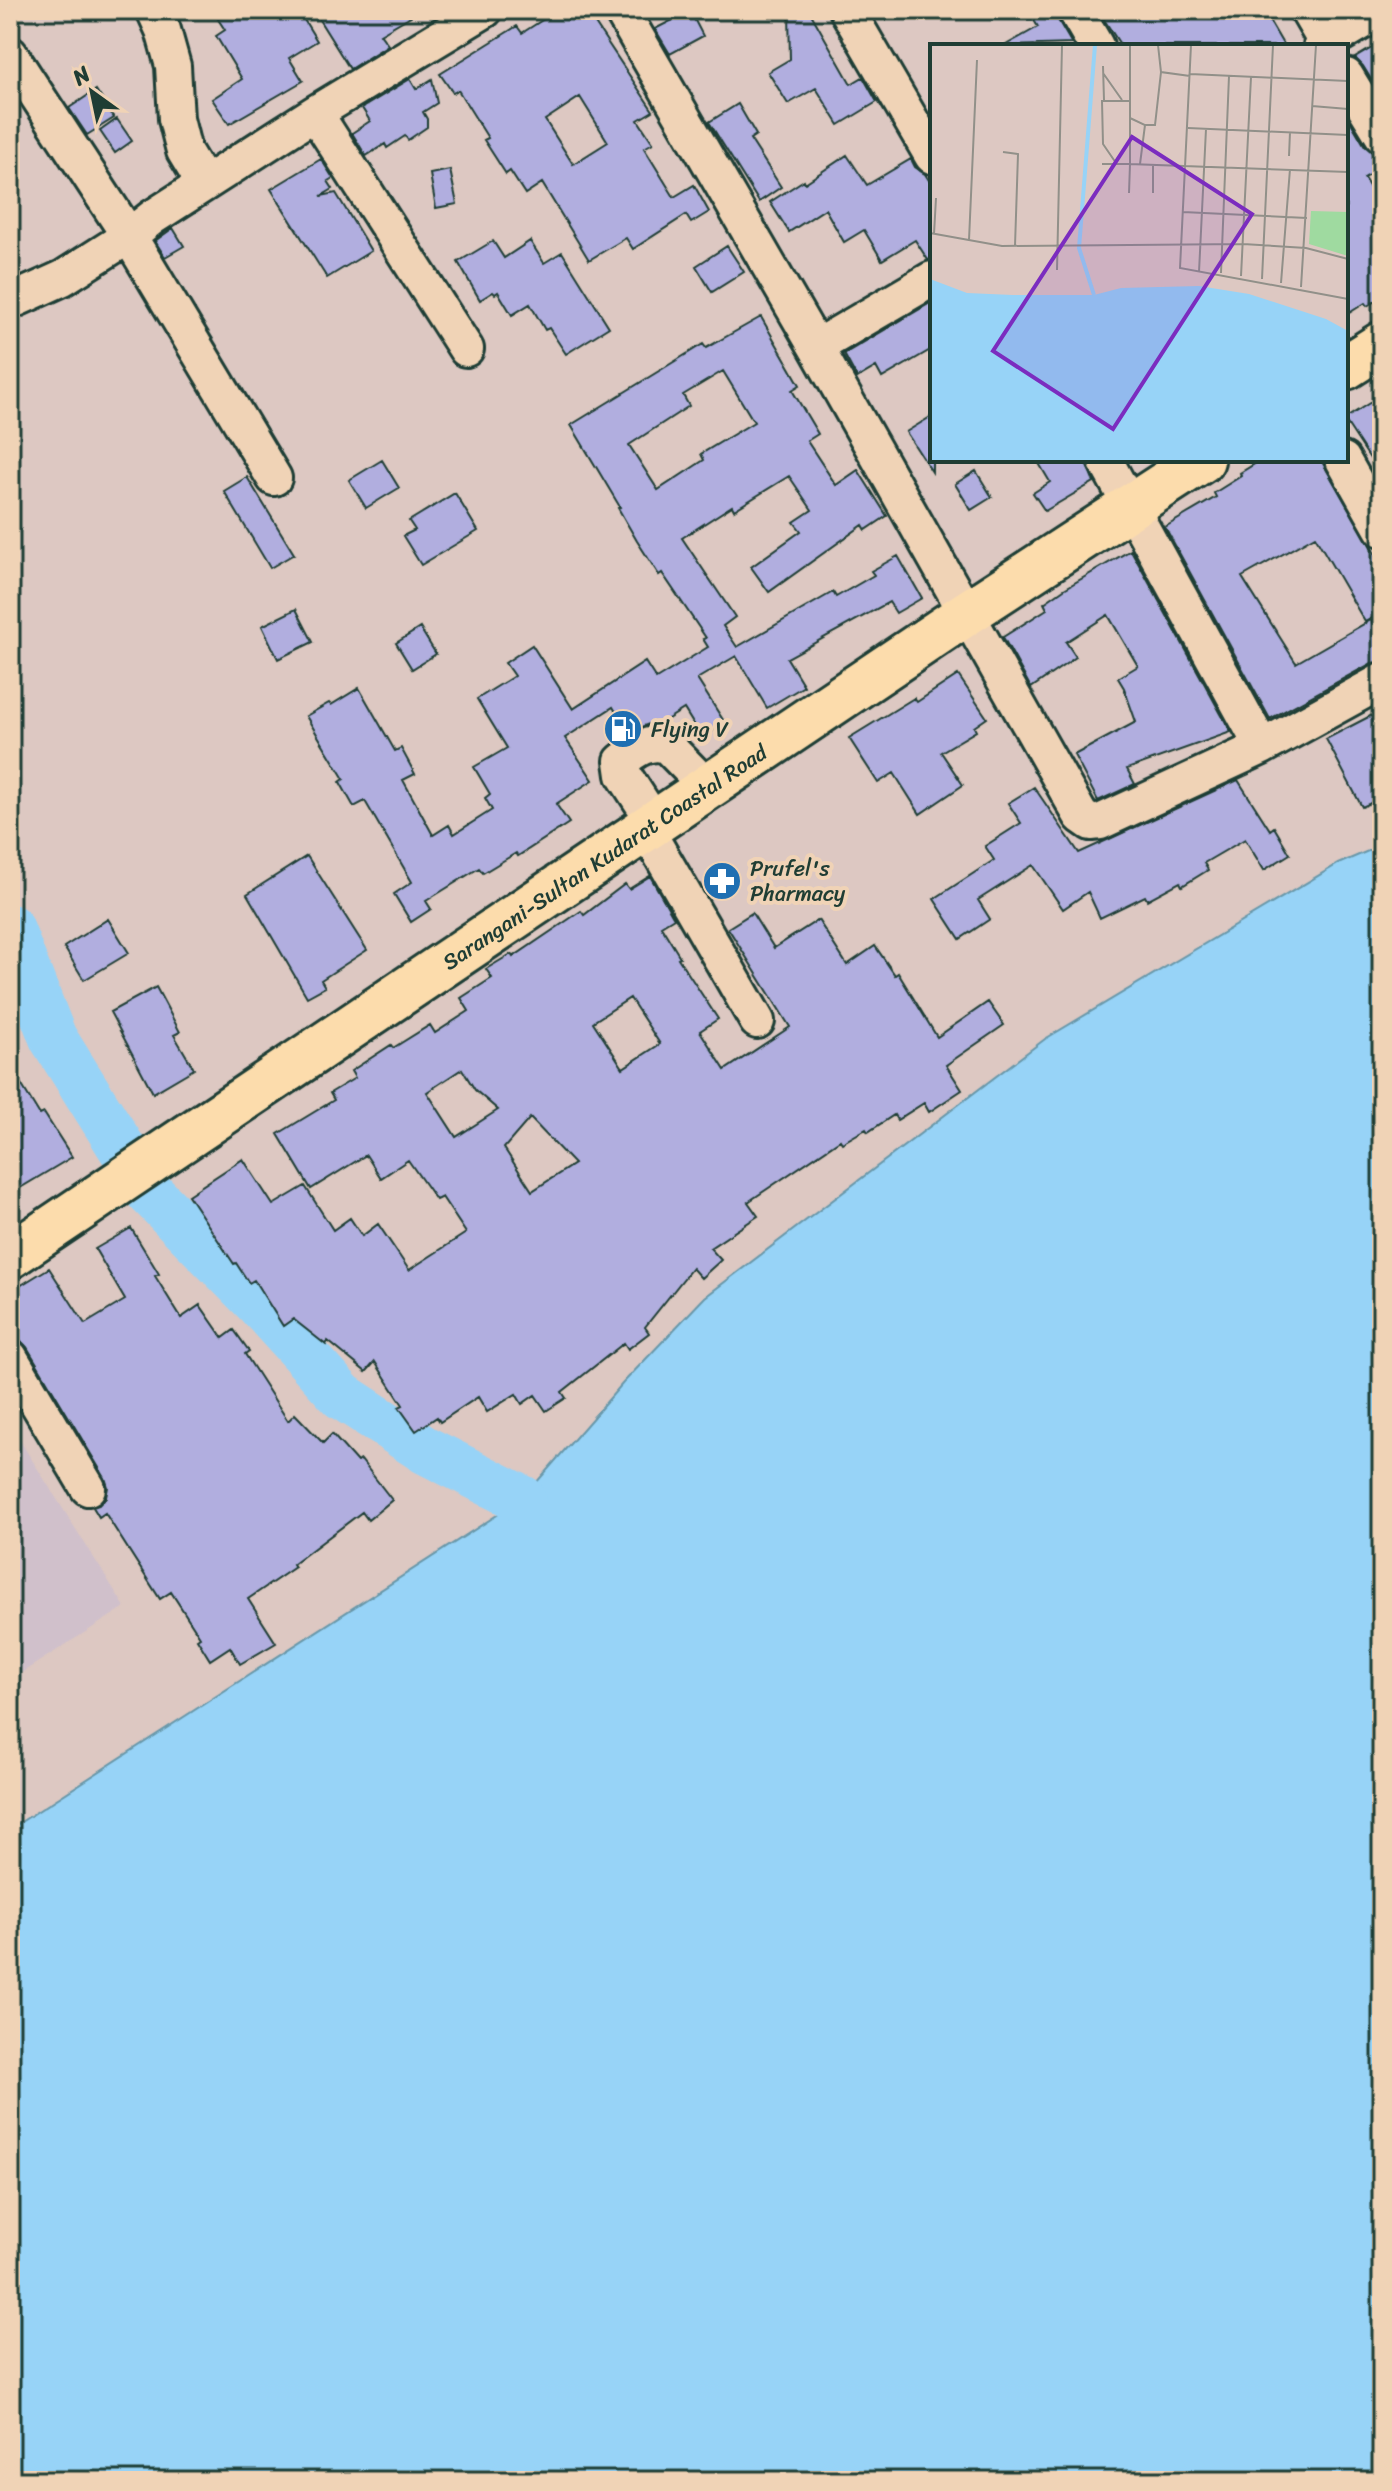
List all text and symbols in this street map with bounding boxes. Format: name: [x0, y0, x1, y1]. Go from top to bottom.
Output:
inset map: [930, 44, 1348, 462]
north arrow: [52, 52, 132, 132]
text: N: [64, 55, 99, 97]
fuel station icon: Flying V: [602, 708, 644, 750]
place label: Flying V: [651, 710, 730, 749]
street label: Sarangani-Sultan Kudarat Coastal Road: [434, 733, 776, 981]
place label: Prufel's Pharmacy: [750, 849, 846, 913]
pharmacy icon: Prufel's Pharmacy: [701, 860, 743, 902]

